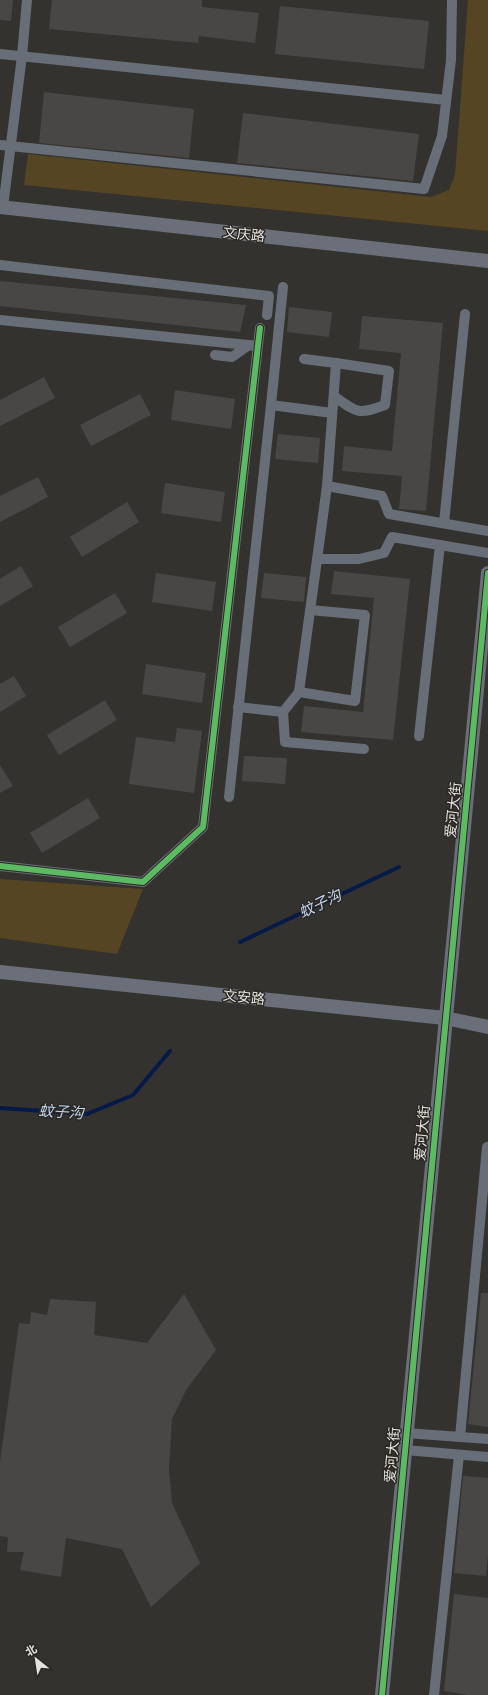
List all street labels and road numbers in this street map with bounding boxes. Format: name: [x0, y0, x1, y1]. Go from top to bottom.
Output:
street label: 文庆路: [222, 223, 266, 245]
street label: 爱河大街: [441, 781, 465, 839]
street label: 文安路: [222, 986, 266, 1008]
street label: 爱河大街: [411, 1104, 433, 1162]
street label: 爱河大街: [381, 1426, 403, 1484]

